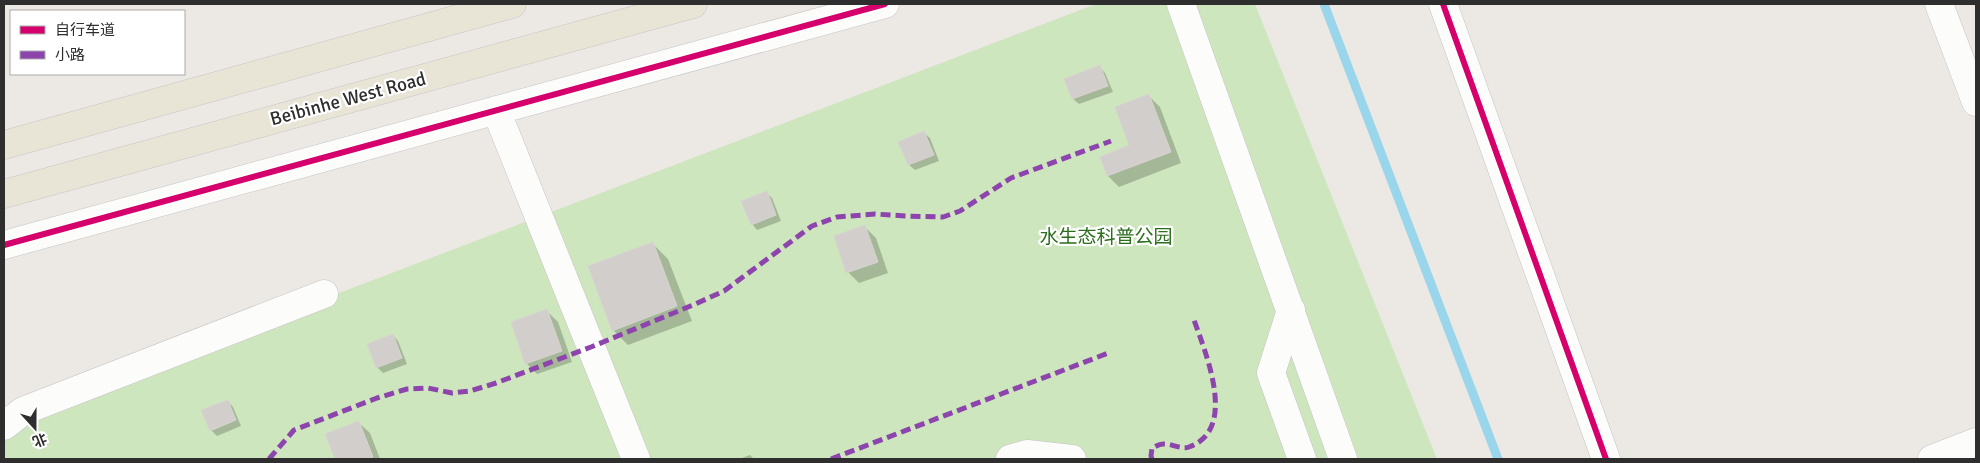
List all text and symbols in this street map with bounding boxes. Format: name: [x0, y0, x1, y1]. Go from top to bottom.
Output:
legend: [10, 10, 185, 75]
text: 自行车道: [55, 21, 115, 39]
text: 小路: [55, 46, 85, 64]
street label: Beibinhe West Road: [267, 67, 429, 131]
park label: 水生态科普公园: [1039, 225, 1173, 249]
north arrow: [10, 403, 60, 453]
text: 北: [30, 429, 49, 450]

